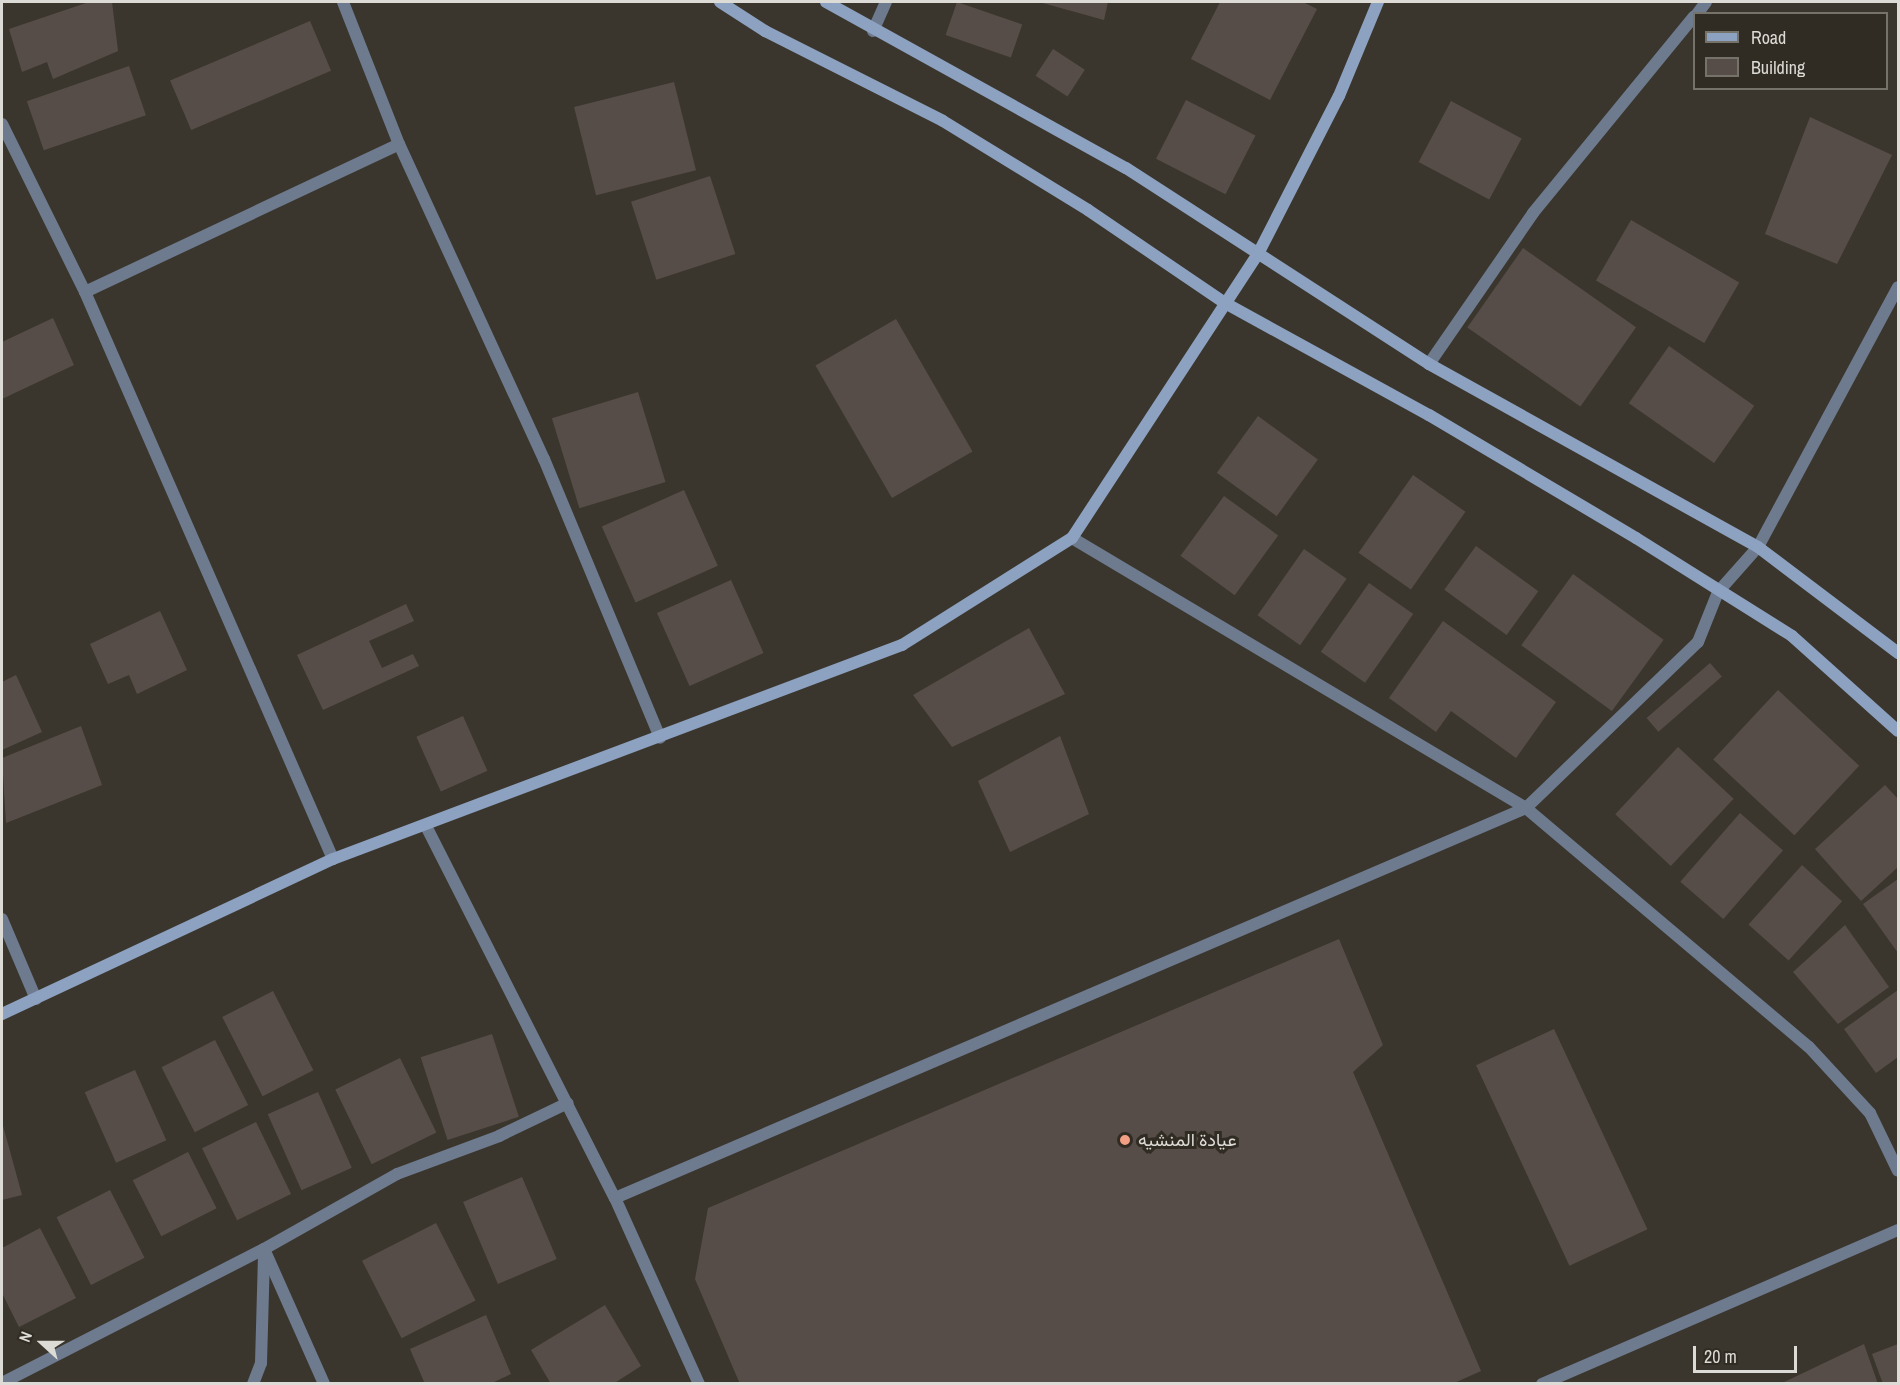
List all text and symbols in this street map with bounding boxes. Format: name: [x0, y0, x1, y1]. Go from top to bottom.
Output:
legend: [1693, 12, 1888, 90]
text: Road: [1751, 25, 1786, 50]
text: Building: [1751, 55, 1805, 80]
place label: عيادة المنشيه: [1138, 1129, 1237, 1151]
marker: عيادة المنشيه: [1116, 1131, 1134, 1149]
north arrow: [12, 1313, 72, 1373]
text: N: [13, 1328, 37, 1345]
scale bar: [1696, 1334, 1800, 1372]
text: 20 m: [1704, 1344, 1737, 1369]

